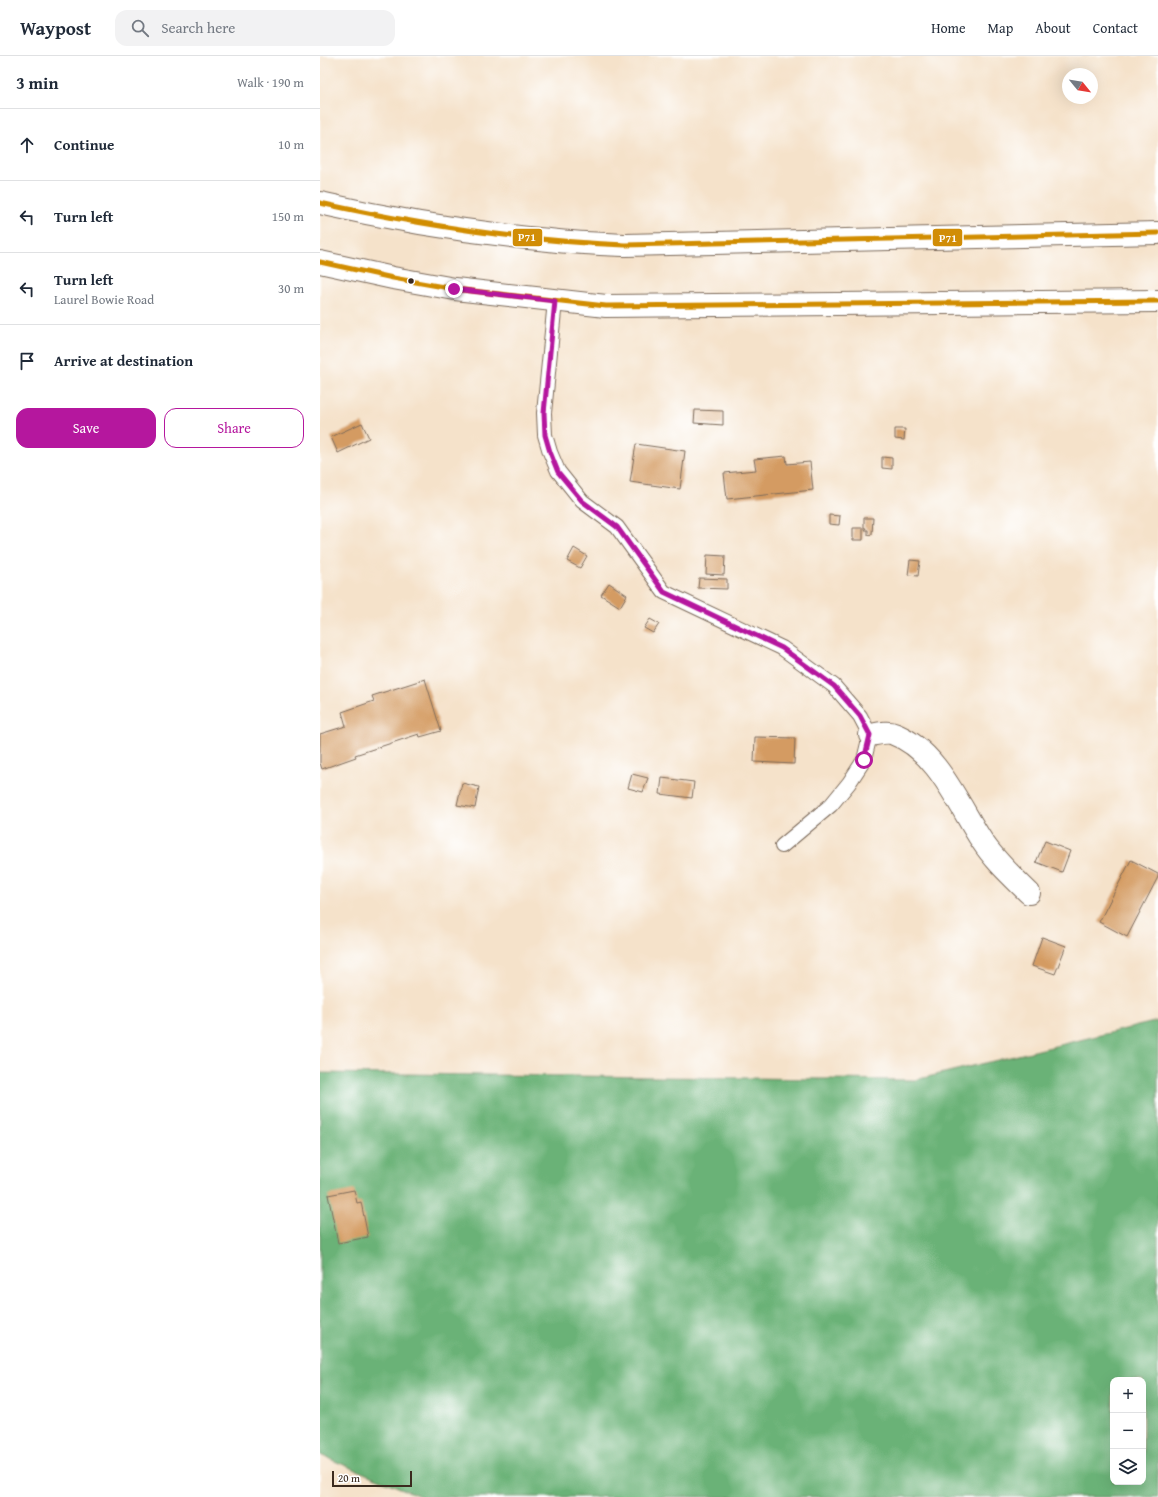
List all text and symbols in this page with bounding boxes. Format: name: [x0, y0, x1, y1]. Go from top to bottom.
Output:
search box: [115, 10, 395, 46]
text: Waypost: [20, 14, 91, 42]
icon: search: [129, 17, 151, 39]
text: Search here: [161, 17, 235, 38]
text: Home: [931, 18, 966, 38]
text: Map: [988, 18, 1013, 38]
text: About: [1035, 18, 1071, 38]
text: Contact: [1093, 18, 1138, 38]
north arrow: [1062, 68, 1098, 104]
text: 3 min: [16, 70, 58, 95]
text: Walk · 190 m: [237, 73, 304, 92]
icon: ahead: [16, 134, 38, 156]
text: Continue: [54, 134, 115, 155]
text: 10 m: [278, 135, 304, 154]
icon: left: [16, 206, 38, 228]
text: Turn left: [54, 206, 113, 227]
text: 150 m: [272, 207, 304, 226]
line badge: P71: [512, 228, 543, 247]
line badge: P71: [932, 228, 963, 247]
text: P71: [518, 229, 536, 245]
text: P71: [939, 230, 957, 246]
text: Turn left: [54, 269, 113, 290]
unlabelled marker: [406, 276, 416, 286]
icon: left: [16, 278, 38, 300]
text: 30 m: [278, 279, 304, 298]
route end: [445, 280, 463, 298]
text: Laurel Bowie Road: [54, 290, 154, 309]
icon: arrive: [16, 350, 38, 372]
text: Arrive at destination: [54, 350, 193, 371]
button: Save: [16, 408, 156, 448]
button: Share: [164, 408, 304, 448]
route start: [855, 751, 873, 769]
map controls: [1110, 1377, 1146, 1485]
button: +: [1110, 1377, 1146, 1413]
button: −: [1110, 1413, 1146, 1449]
button: layers: [1110, 1449, 1146, 1485]
scale bar: [332, 1469, 412, 1488]
text: 20 m: [338, 1470, 360, 1486]

